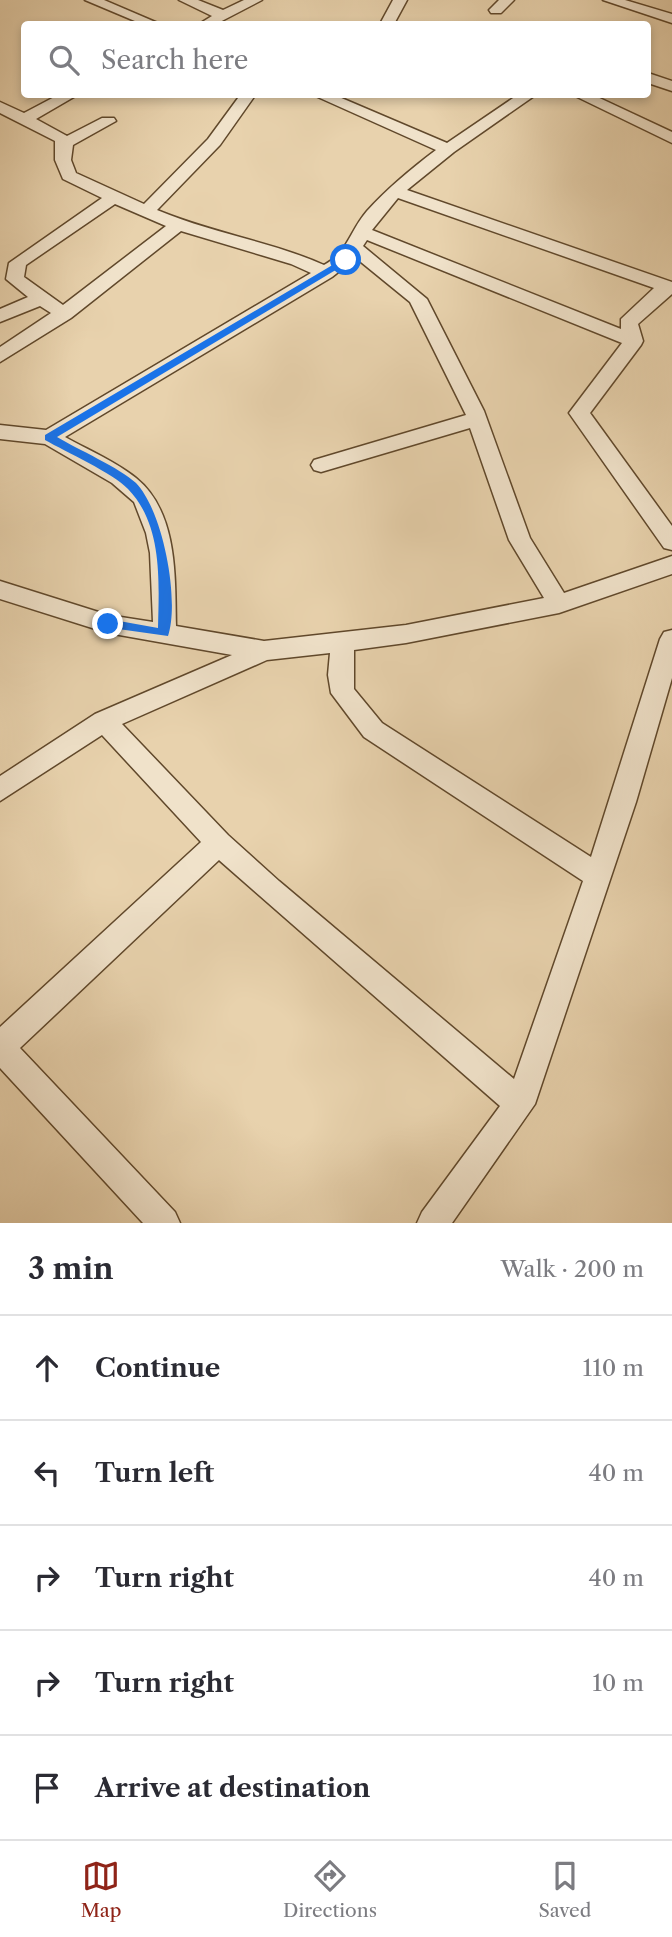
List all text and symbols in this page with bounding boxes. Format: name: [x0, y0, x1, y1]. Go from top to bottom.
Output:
search box: [21, 21, 651, 98]
icon: search: [45, 41, 83, 79]
text: Search here: [101, 44, 248, 76]
route start: [330, 244, 361, 275]
route end: [92, 608, 123, 639]
text: 3 min: [28, 1250, 114, 1287]
text: Walk · 200 m: [500, 1255, 644, 1283]
icon: ahead: [28, 1349, 66, 1387]
text: Continue: [95, 1352, 220, 1384]
text: 110 m: [583, 1354, 644, 1382]
icon: left: [28, 1454, 66, 1492]
text: Turn left: [95, 1457, 214, 1489]
text: 40 m: [589, 1459, 644, 1487]
icon: right: [28, 1559, 66, 1597]
text: Turn right: [95, 1562, 234, 1594]
text: 40 m: [589, 1564, 644, 1592]
icon: right: [28, 1664, 66, 1702]
text: Turn right: [95, 1667, 234, 1699]
text: 10 m: [592, 1669, 644, 1697]
icon: arrive: [28, 1769, 66, 1807]
text: Arrive at destination: [95, 1772, 370, 1804]
tab: Map: [81, 1857, 122, 1922]
tab: Directions: [283, 1857, 377, 1922]
tab: Saved: [538, 1857, 591, 1922]

